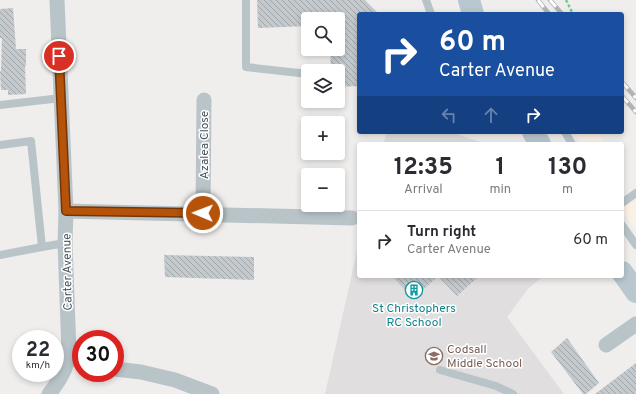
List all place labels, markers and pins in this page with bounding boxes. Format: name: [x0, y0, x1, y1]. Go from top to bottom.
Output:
pin: [42, 39, 76, 73]
building icon: St Christophers RC School: [404, 280, 424, 300]
place label: St Christophers RC School: [372, 301, 456, 331]
place label: Codsall Middle School: [447, 342, 522, 372]
school or university icon: Codsall Middle School: [424, 346, 444, 366]

